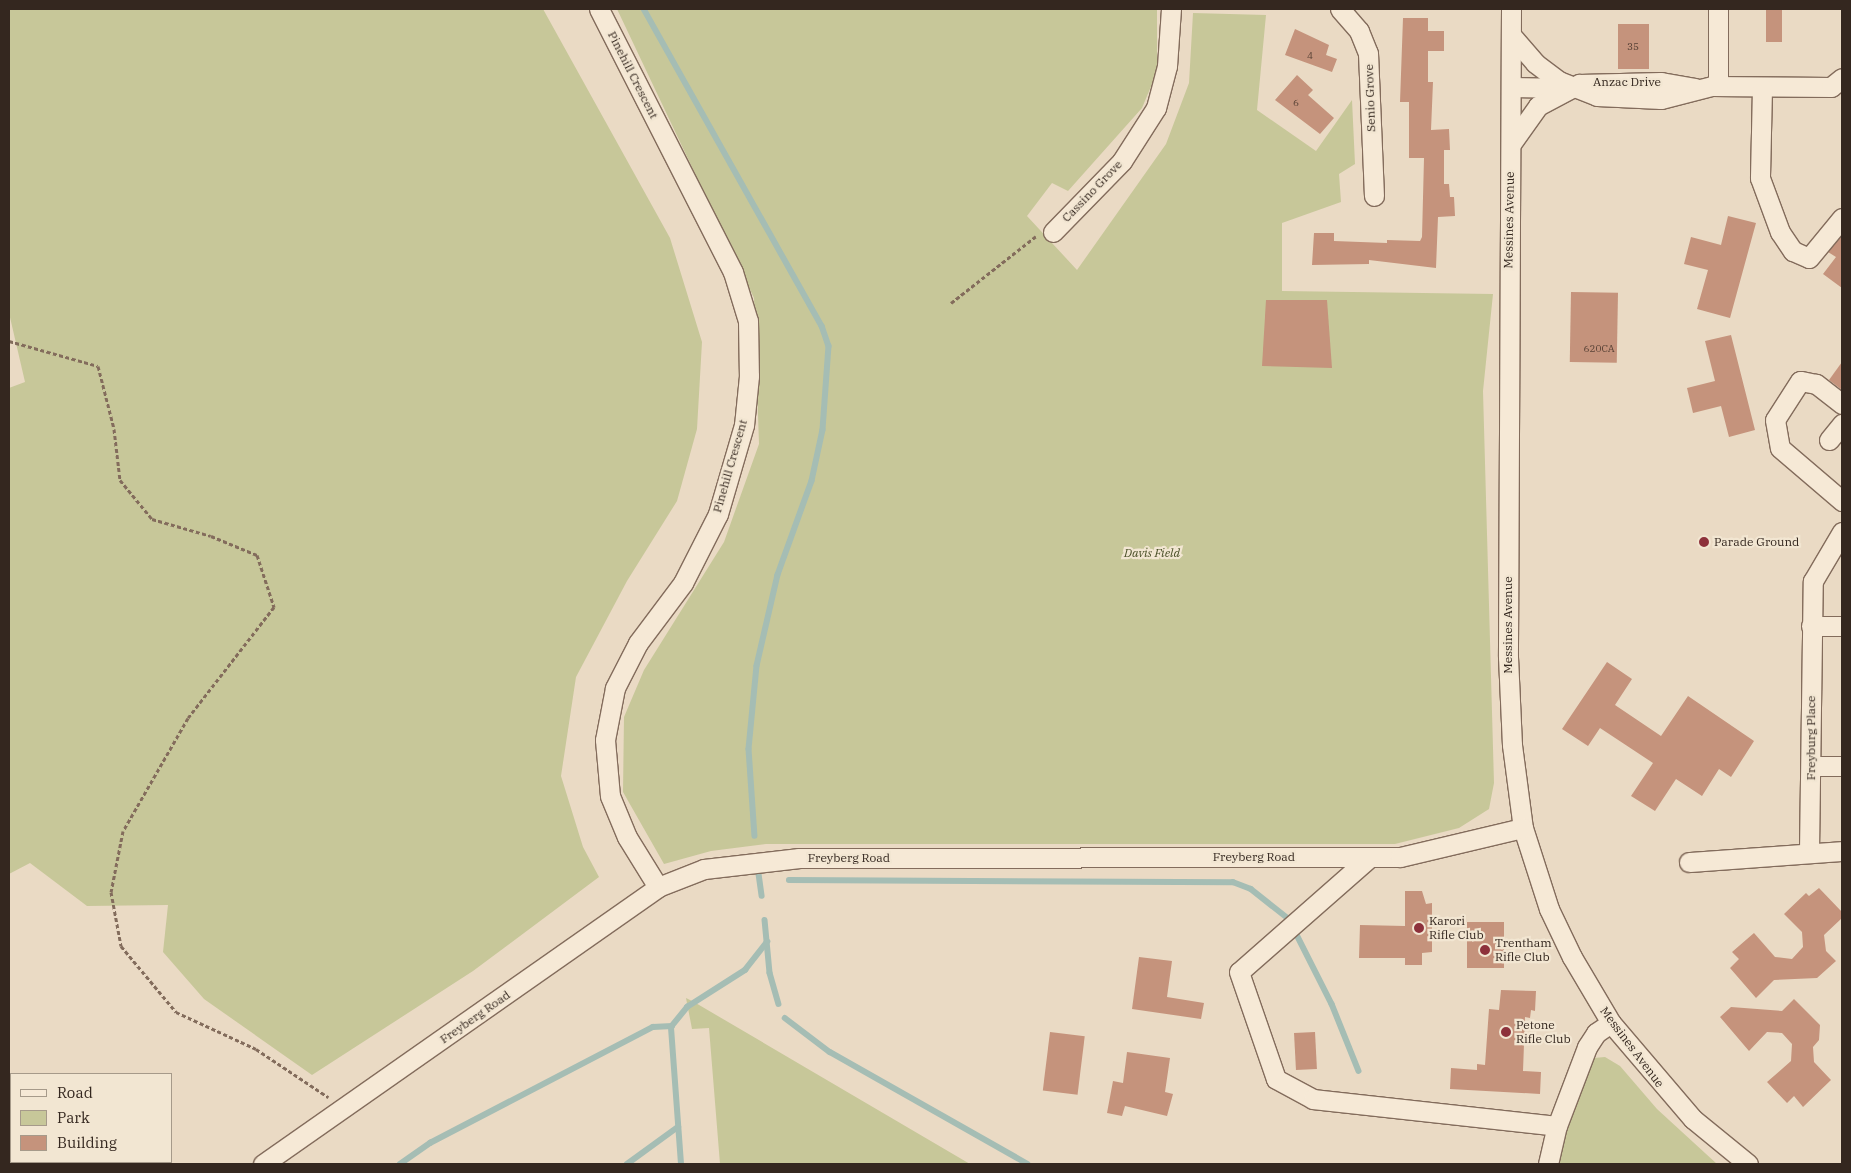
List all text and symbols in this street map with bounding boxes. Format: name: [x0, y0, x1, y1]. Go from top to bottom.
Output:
street label: Pinehill Crescent: [605, 29, 661, 121]
house number: 35: [1627, 41, 1639, 53]
house number: 4: [1307, 50, 1313, 62]
street label: Senio Grove: [1362, 64, 1378, 132]
street label: Anzac Drive: [1593, 75, 1661, 89]
house number: 6: [1293, 97, 1299, 109]
street label: Cassino Grove: [1059, 157, 1125, 225]
street label: Messines Avenue: [1501, 171, 1517, 269]
house number: 620CA: [1583, 343, 1615, 355]
street label: Pinehill Crescent: [710, 418, 750, 514]
place label: Parade Ground: [1714, 535, 1799, 549]
marker: Parade Ground: [1698, 536, 1710, 548]
park label: Davis Field: [1124, 546, 1180, 560]
street label: Messines Avenue: [1501, 576, 1515, 674]
street label: Freyburg Place: [1804, 696, 1818, 780]
street label: Freyberg Road: [1213, 850, 1295, 864]
street label: Freyberg Road: [808, 851, 890, 865]
place label: Karori Rifle Club: [1429, 914, 1484, 942]
marker: Karori Rifle Club: [1413, 922, 1425, 934]
place label: Trentham Rifle Club: [1495, 936, 1552, 964]
marker: Trentham Rifle Club: [1479, 944, 1491, 956]
street label: Freyberg Road: [437, 988, 513, 1046]
street label: Messines Avenue: [1597, 1004, 1667, 1090]
place label: Petone Rifle Club: [1516, 1018, 1571, 1046]
marker: Petone Rifle Club: [1500, 1026, 1512, 1038]
legend: [10, 1073, 172, 1163]
text: Road: [57, 1083, 93, 1102]
text: Park: [57, 1108, 90, 1127]
text: Building: [57, 1133, 117, 1152]

